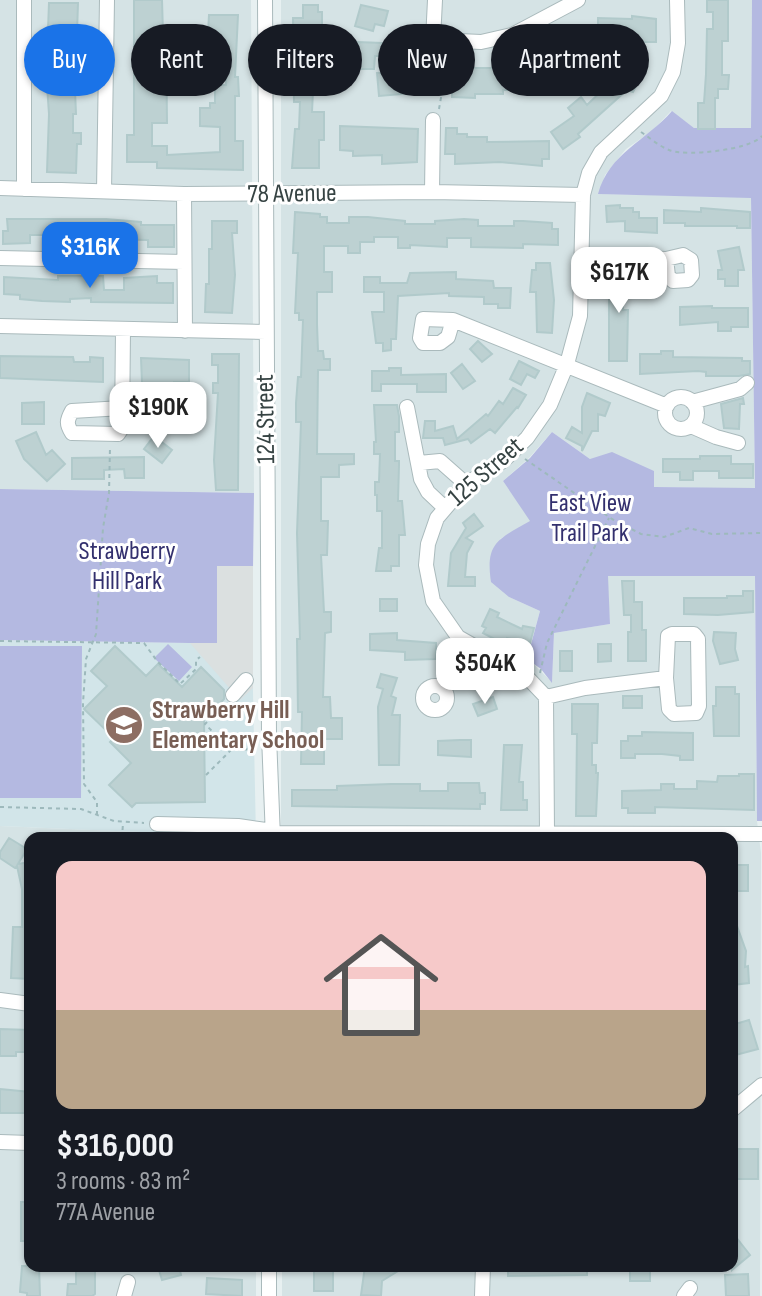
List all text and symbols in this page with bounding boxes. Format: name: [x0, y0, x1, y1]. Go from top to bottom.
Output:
chip: Buy: [24, 24, 115, 96]
chip: Rent: [131, 24, 232, 96]
chip: Filters: [248, 24, 362, 96]
chip: New: [378, 24, 475, 96]
chip: Apartment: [491, 24, 649, 96]
street label: 78 Avenue: [247, 178, 337, 210]
pin: $316K: [34, 222, 146, 290]
text: $316K: [60, 232, 120, 263]
pin: $617K: [563, 247, 675, 315]
text: $617K: [589, 257, 649, 288]
street label: 124 Street: [250, 374, 282, 464]
pin: $190K: [102, 382, 214, 450]
text: $190K: [127, 392, 189, 423]
street label: 125 Street: [442, 431, 530, 513]
park label: East View Trail Park: [548, 488, 632, 549]
park label: Strawberry Hill Park: [79, 536, 175, 597]
pin: $504K: [429, 638, 541, 706]
text: $504K: [454, 648, 516, 679]
place label: Strawberry Hill Elementary School: [152, 695, 324, 756]
school or university icon: Strawberry Hill Elementary School: [103, 704, 145, 746]
icon: home: [309, 913, 453, 1057]
text: $316,000: [56, 1125, 174, 1166]
text: 3 rooms · 83 m²: [56, 1166, 190, 1197]
text: 77A Avenue: [56, 1197, 155, 1228]

